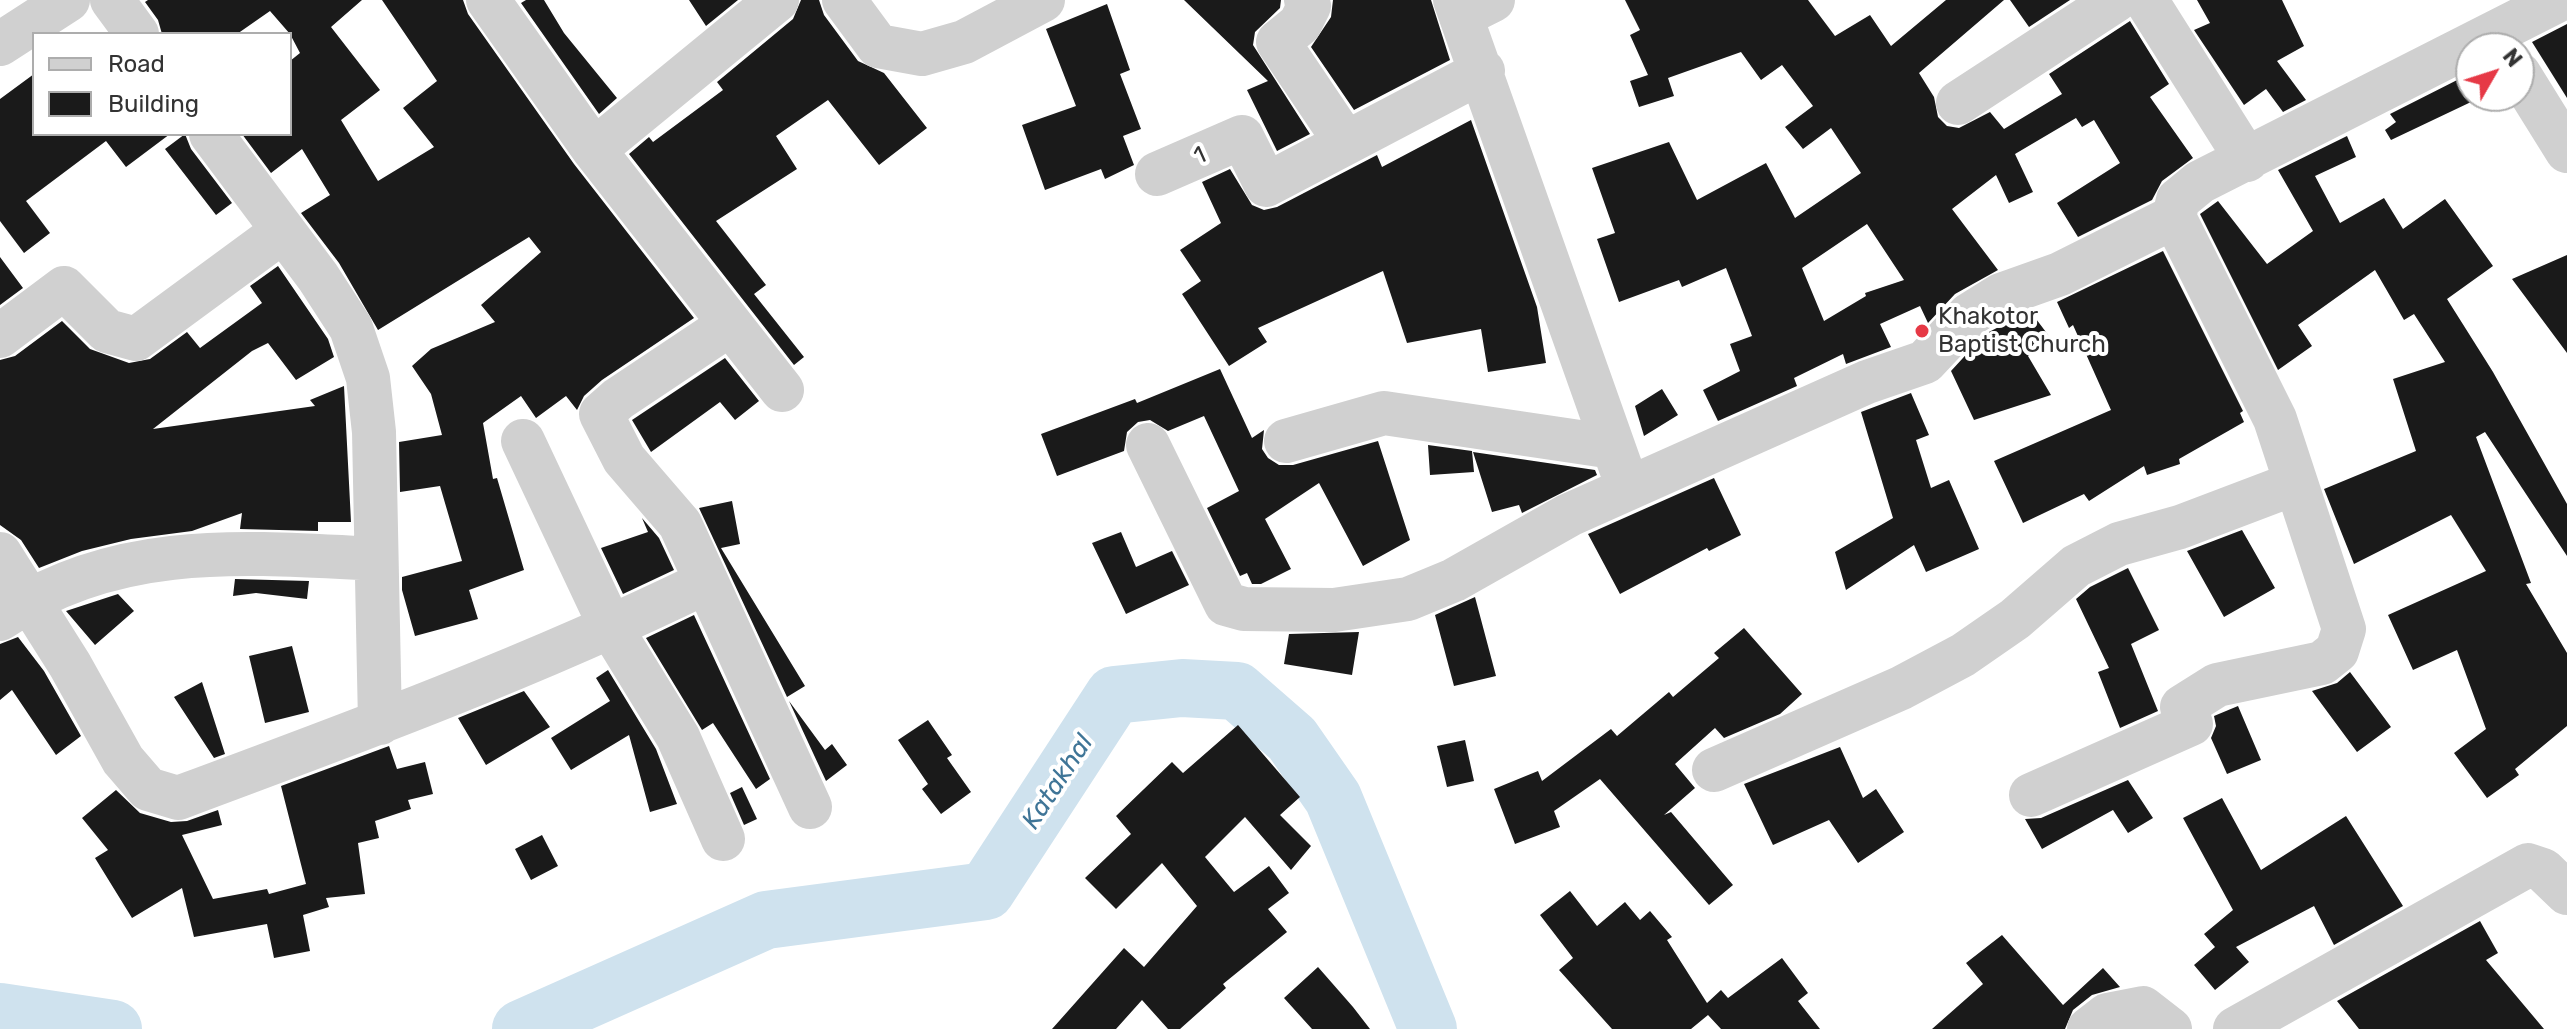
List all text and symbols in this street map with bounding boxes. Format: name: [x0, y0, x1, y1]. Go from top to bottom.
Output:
legend: [32, 32, 292, 136]
north arrow: [2455, 32, 2535, 112]
text: N: [2497, 43, 2528, 72]
text: Road: [108, 50, 165, 78]
text: Building: [108, 90, 199, 118]
street label: 1: [1189, 141, 1211, 171]
place label: Khakotor Baptist Church: [1938, 303, 2106, 359]
marker: Khakotor Baptist Church: [1913, 322, 1931, 340]
water label: Katakhal: [1016, 729, 1100, 835]

